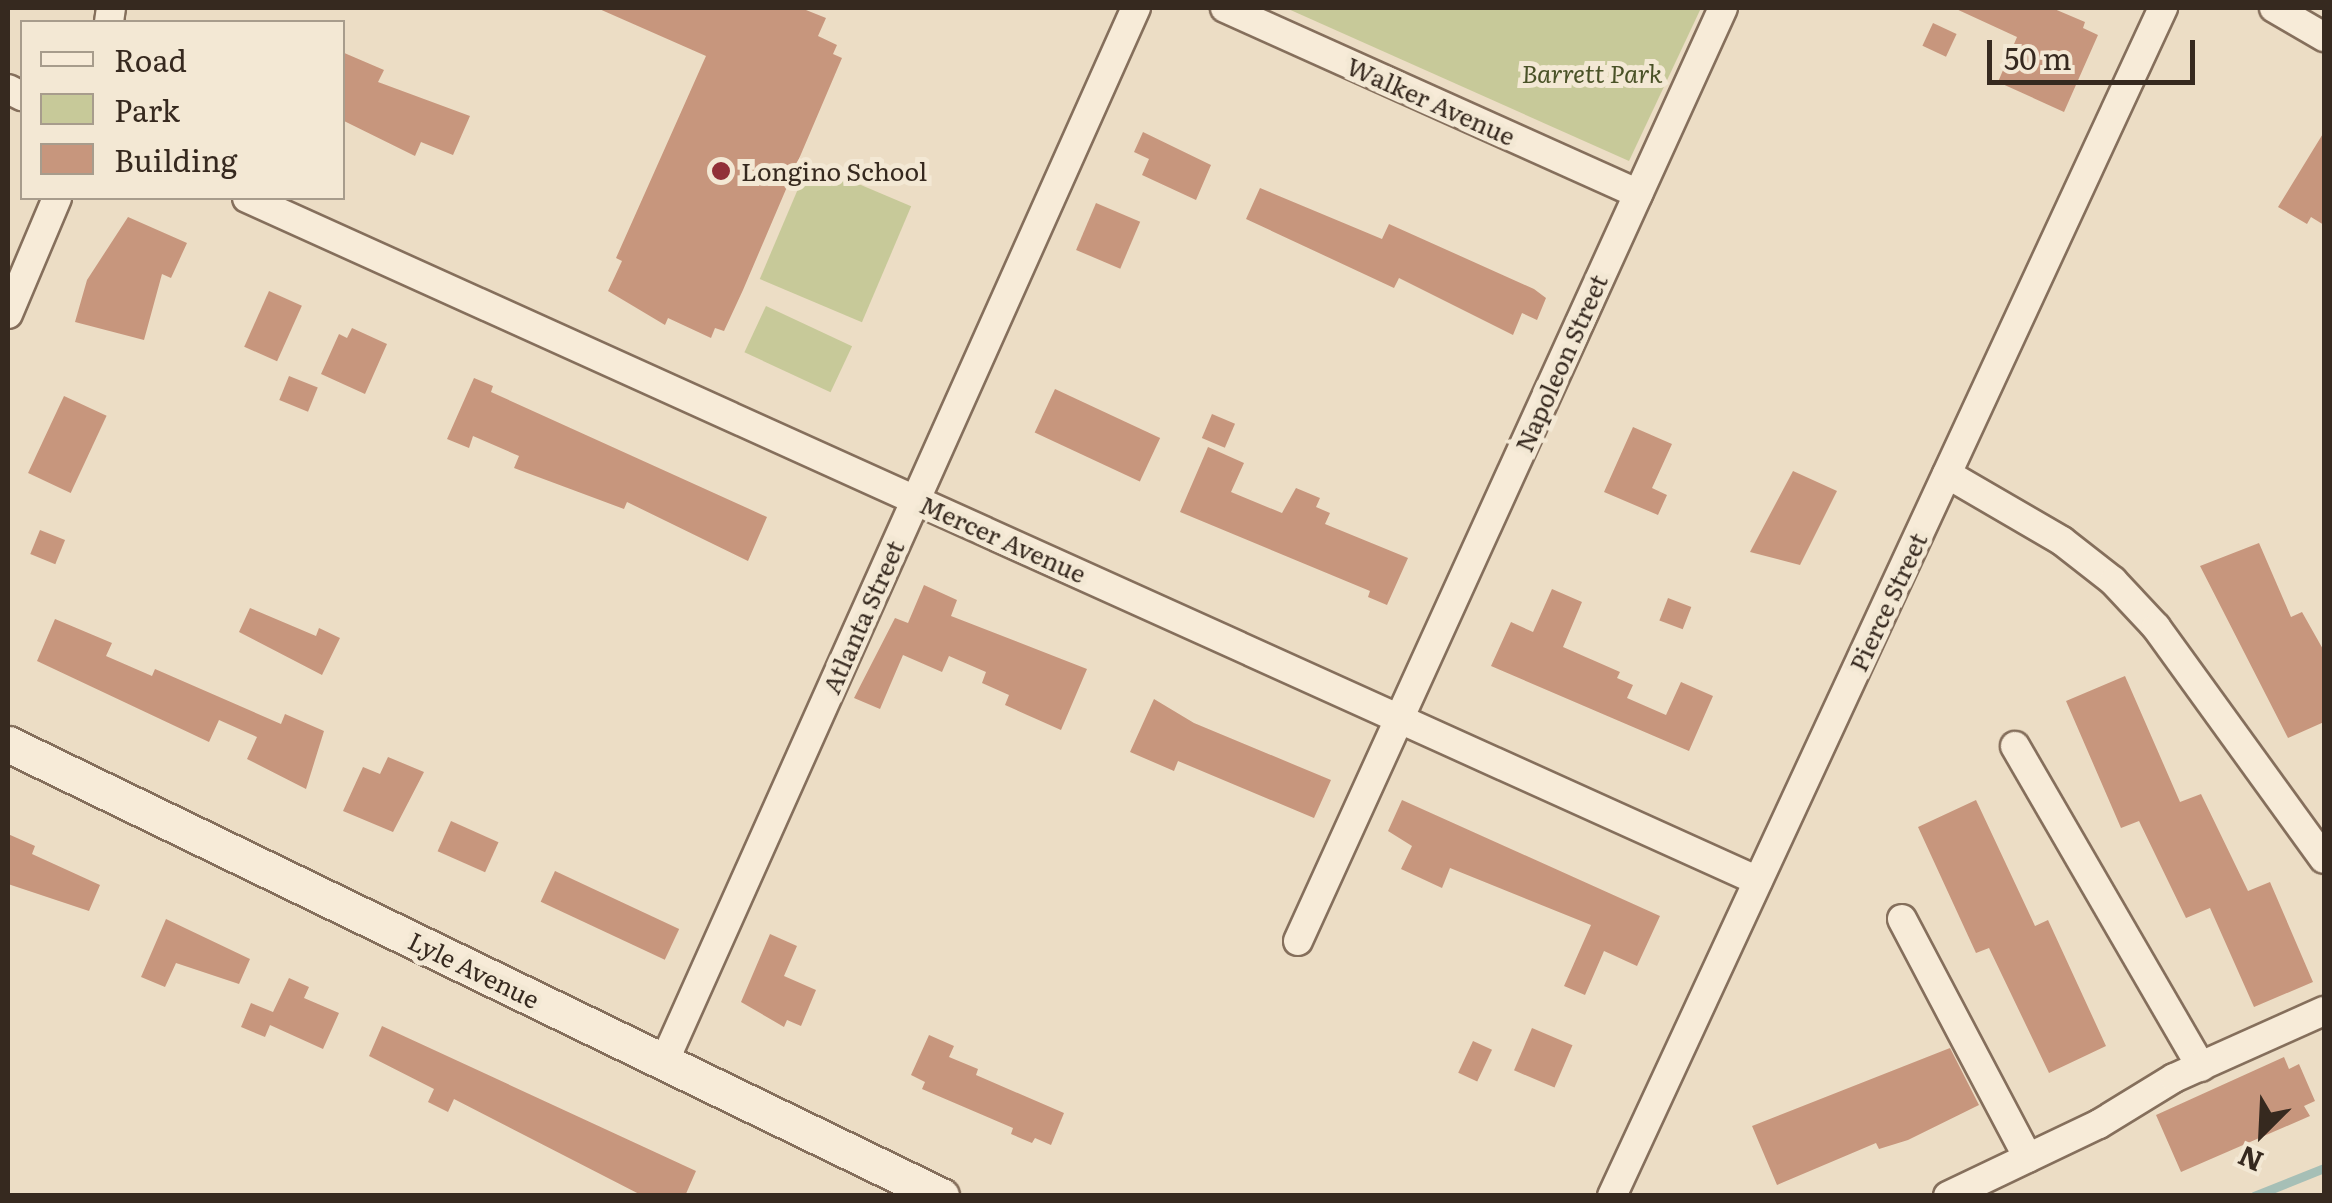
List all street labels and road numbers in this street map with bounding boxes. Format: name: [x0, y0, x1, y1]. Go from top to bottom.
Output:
street label: Walker Avenue: [1342, 50, 1520, 152]
street label: Napoleon Street: [1508, 270, 1614, 456]
street label: Mercer Avenue: [915, 489, 1091, 589]
street label: Pierce Street: [1843, 528, 1933, 676]
street label: Atlanta Street: [816, 536, 910, 698]
street label: Lyle Avenue: [404, 925, 544, 1015]

